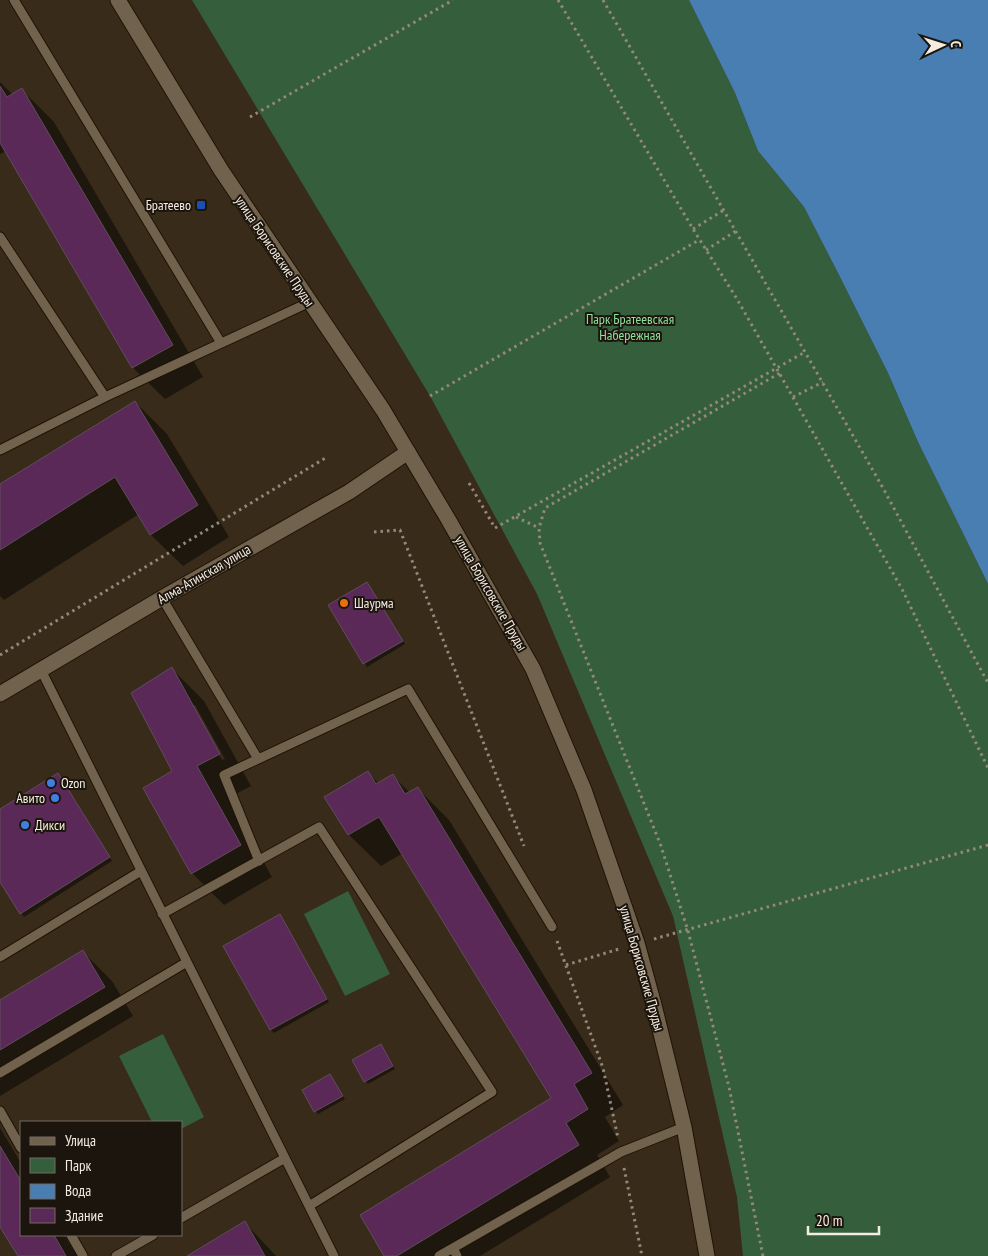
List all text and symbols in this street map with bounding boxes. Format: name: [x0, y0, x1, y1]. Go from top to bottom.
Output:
north arrow: [918, 20, 968, 70]
text: С: [947, 40, 965, 49]
street label: улица Борисовские Пруды: [231, 192, 319, 310]
place label: Братеево: [146, 196, 191, 214]
marker: Братеево: [195, 199, 207, 211]
park label: Парк Братеевская Набережная: [586, 310, 674, 344]
street label: улица Борисовские Пруды: [451, 532, 531, 654]
street label: Алма-Атинская улица: [154, 540, 254, 608]
place label: Шаурма: [354, 594, 394, 612]
marker: Шаурма: [338, 597, 350, 609]
place label: Ozon: [61, 774, 86, 792]
marker: Ozon: [45, 777, 57, 789]
place label: Авито: [16, 789, 45, 807]
marker: Авито: [49, 792, 61, 804]
place label: Дикси: [35, 816, 65, 834]
marker: Дикси: [19, 819, 31, 831]
street label: улица Борисовские Пруды: [615, 903, 669, 1033]
legend: [20, 1121, 182, 1236]
text: Улица: [65, 1131, 96, 1150]
text: Парк: [65, 1156, 91, 1175]
text: Вода: [65, 1181, 91, 1200]
scale bar: [808, 1204, 879, 1236]
text: Здание: [65, 1206, 103, 1225]
text: 20 m: [816, 1211, 842, 1230]

